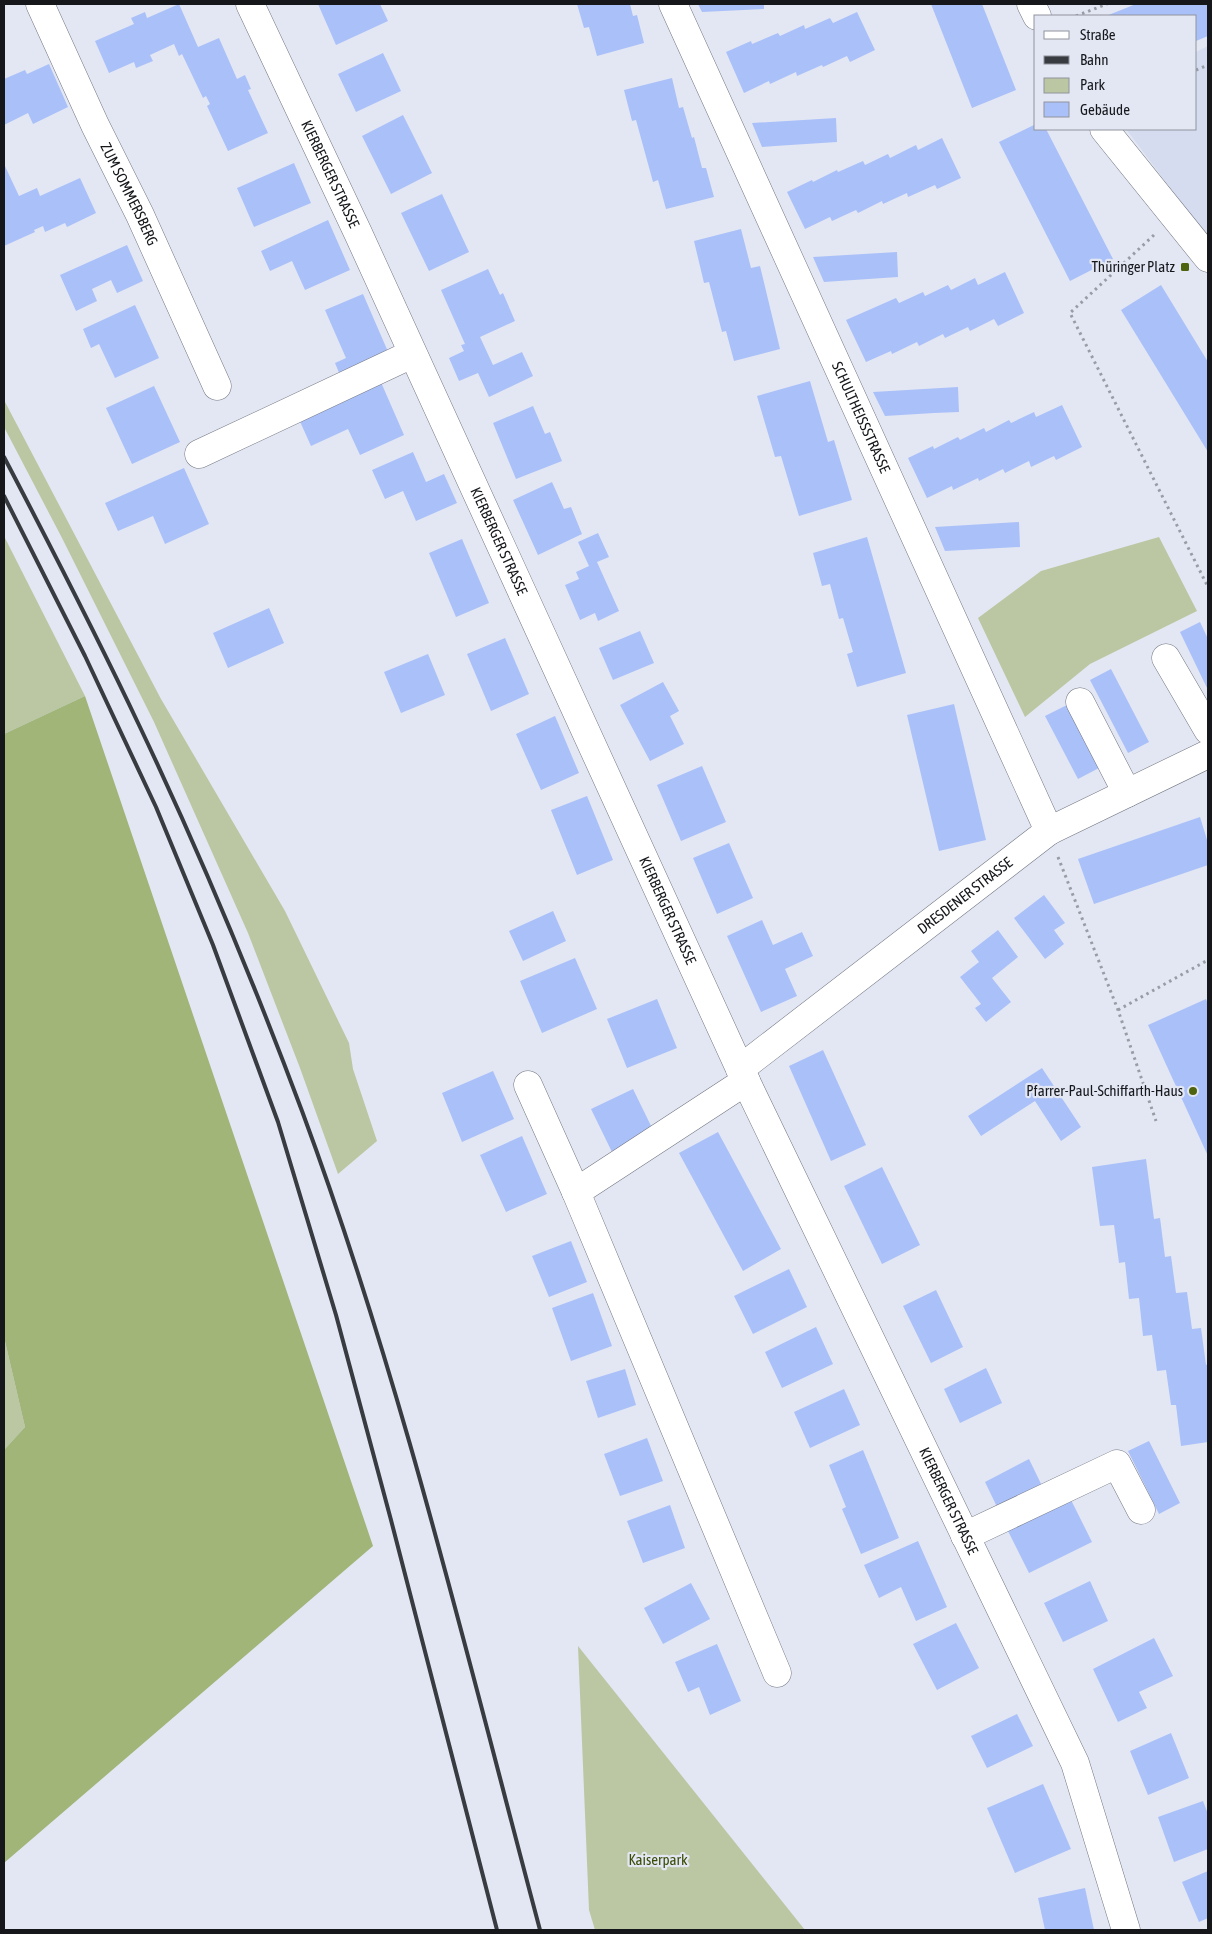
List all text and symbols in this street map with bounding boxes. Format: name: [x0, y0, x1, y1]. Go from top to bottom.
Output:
legend: [1034, 15, 1197, 130]
text: Straße: [1080, 26, 1116, 43]
text: Bahn: [1080, 51, 1109, 68]
text: Park: [1080, 76, 1105, 93]
text: Gebäude: [1080, 101, 1130, 118]
street label: KIERBERGER STRASSE: [298, 117, 363, 231]
street label: ZUM SOMMERSBERG: [97, 140, 162, 248]
place label: Thüringer Platz: [1092, 258, 1176, 275]
marker: Thüringer Platz: [1179, 261, 1191, 273]
street label: SCHULTHEISSSTRASSE: [829, 359, 894, 476]
street label: KIERBERGER STRASSE: [467, 484, 531, 598]
street label: DRESDENER STRASSE: [914, 853, 1016, 937]
street label: KIERBERGER STRASSE: [636, 854, 700, 967]
place label: Pfarrer-Paul-Schiffarth-Haus: [1026, 1082, 1183, 1099]
marker: Pfarrer-Paul-Schiffarth-Haus: [1187, 1085, 1199, 1097]
street label: KIERBERGER STRASSE: [916, 1445, 982, 1558]
park label: Kaiserpark: [628, 1851, 688, 1868]

